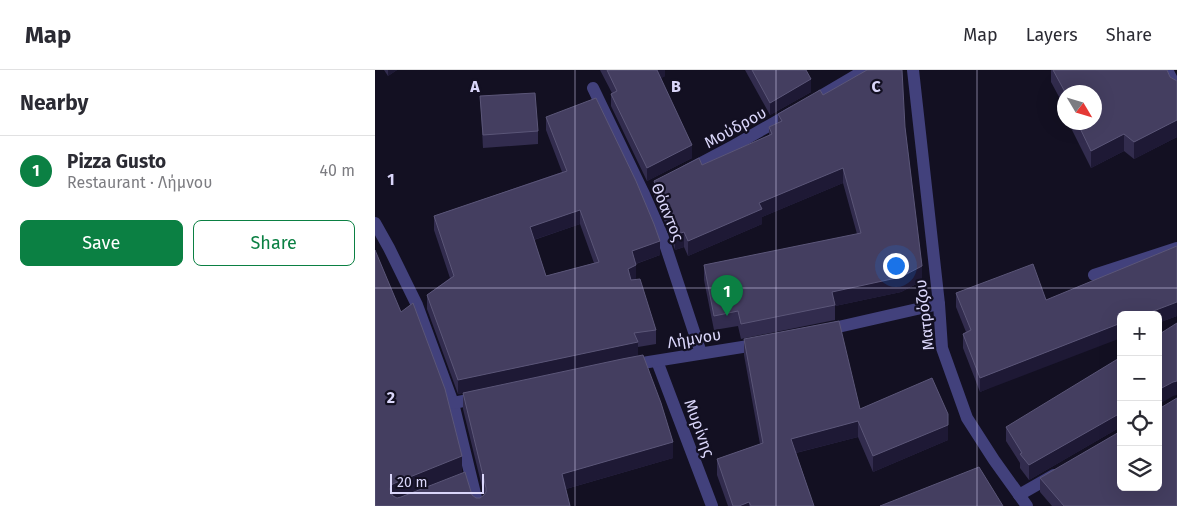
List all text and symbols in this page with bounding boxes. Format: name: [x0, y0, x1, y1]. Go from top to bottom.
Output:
text: Map: [25, 21, 71, 49]
text: Map: [963, 24, 998, 46]
text: Layers: [1026, 24, 1078, 46]
text: Share: [1106, 24, 1152, 46]
text: A: [469, 77, 480, 96]
text: B: [671, 77, 681, 96]
text: C: [871, 77, 881, 96]
north arrow: [1057, 85, 1102, 130]
text: Nearby: [20, 90, 88, 116]
street label: Μούδρου: [701, 103, 770, 152]
text: Pizza Gusto: [67, 150, 166, 173]
text: 1: [32, 161, 40, 180]
text: 40 m: [320, 161, 355, 180]
text: 1: [387, 170, 395, 189]
text: Restaurant · Λήμνου: [67, 173, 212, 192]
street label: Θόαντος: [647, 180, 688, 245]
button: Save: [20, 220, 183, 266]
button: Share: [193, 220, 355, 266]
your location: [883, 253, 909, 279]
pin: 1: [711, 275, 743, 316]
street label: Ματρόζου: [911, 278, 938, 352]
map controls: [1117, 311, 1162, 491]
button: +: [1117, 311, 1162, 356]
street label: Λήμνου: [666, 325, 722, 352]
button: −: [1117, 356, 1162, 401]
text: 2: [387, 388, 395, 407]
street label: Μυρίνης: [680, 397, 719, 460]
button: locate: [1117, 401, 1162, 446]
button: layers: [1117, 446, 1162, 491]
scale bar: [390, 471, 484, 494]
text: 20 m: [397, 474, 427, 491]

